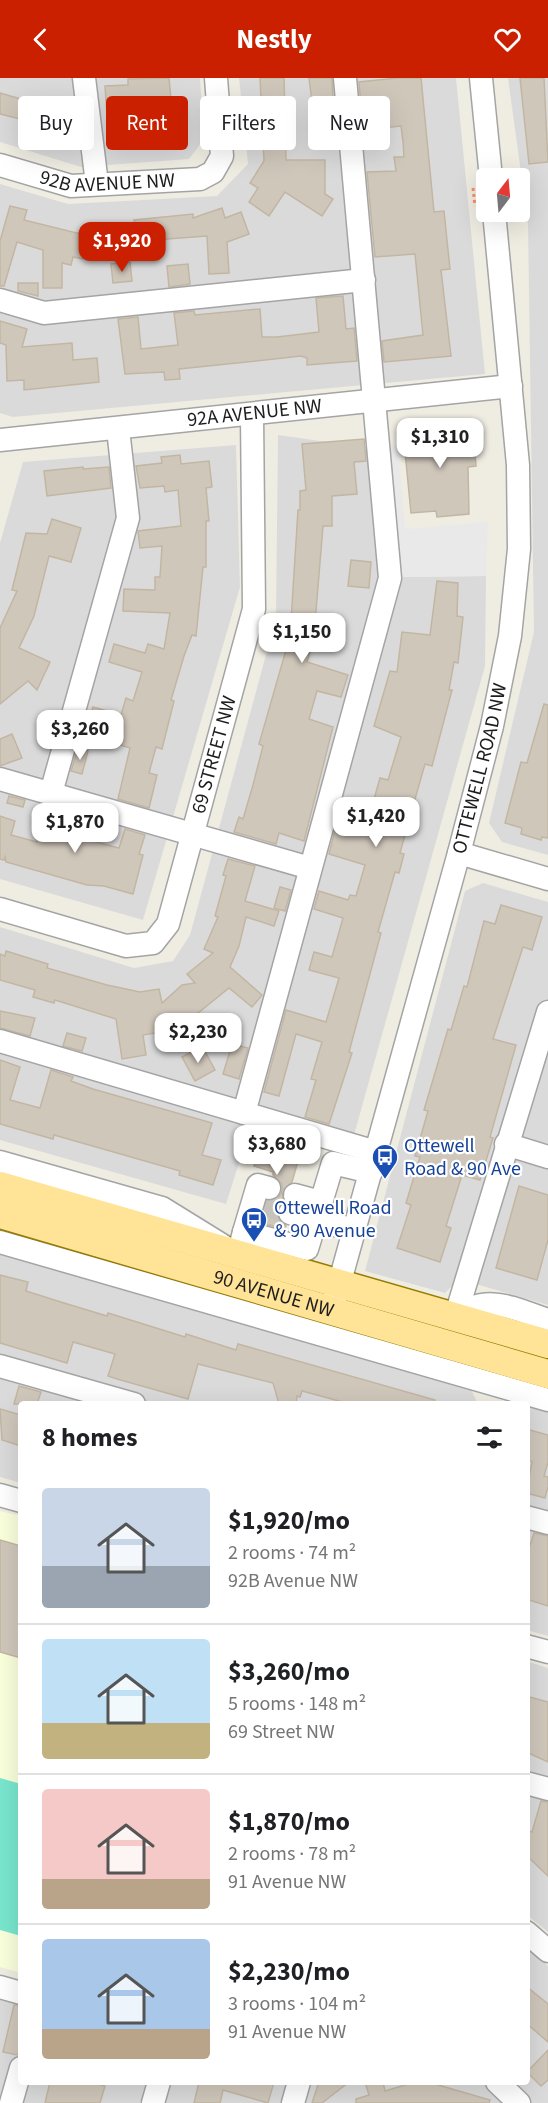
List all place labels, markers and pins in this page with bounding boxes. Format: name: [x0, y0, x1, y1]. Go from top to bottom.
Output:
pin: $1,920: [73, 222, 171, 273]
pin: $1,310: [391, 418, 489, 469]
pin: $1,150: [253, 613, 351, 664]
pin: $3,260: [31, 710, 129, 761]
pin: $1,420: [327, 797, 425, 848]
pin: $1,870: [26, 803, 124, 854]
pin: $2,230: [149, 1013, 247, 1064]
pin: $3,680: [228, 1125, 326, 1176]
place label: Ottewell Road & 90 Ave: [404, 1132, 521, 1183]
bus stop icon: Ottewell Road & 90 Ave: [370, 1142, 400, 1180]
place label: Ottewell Road & 90 Avenue: [274, 1194, 392, 1245]
bus stop icon: Ottewell Road & 90 Avenue: [239, 1205, 269, 1243]

